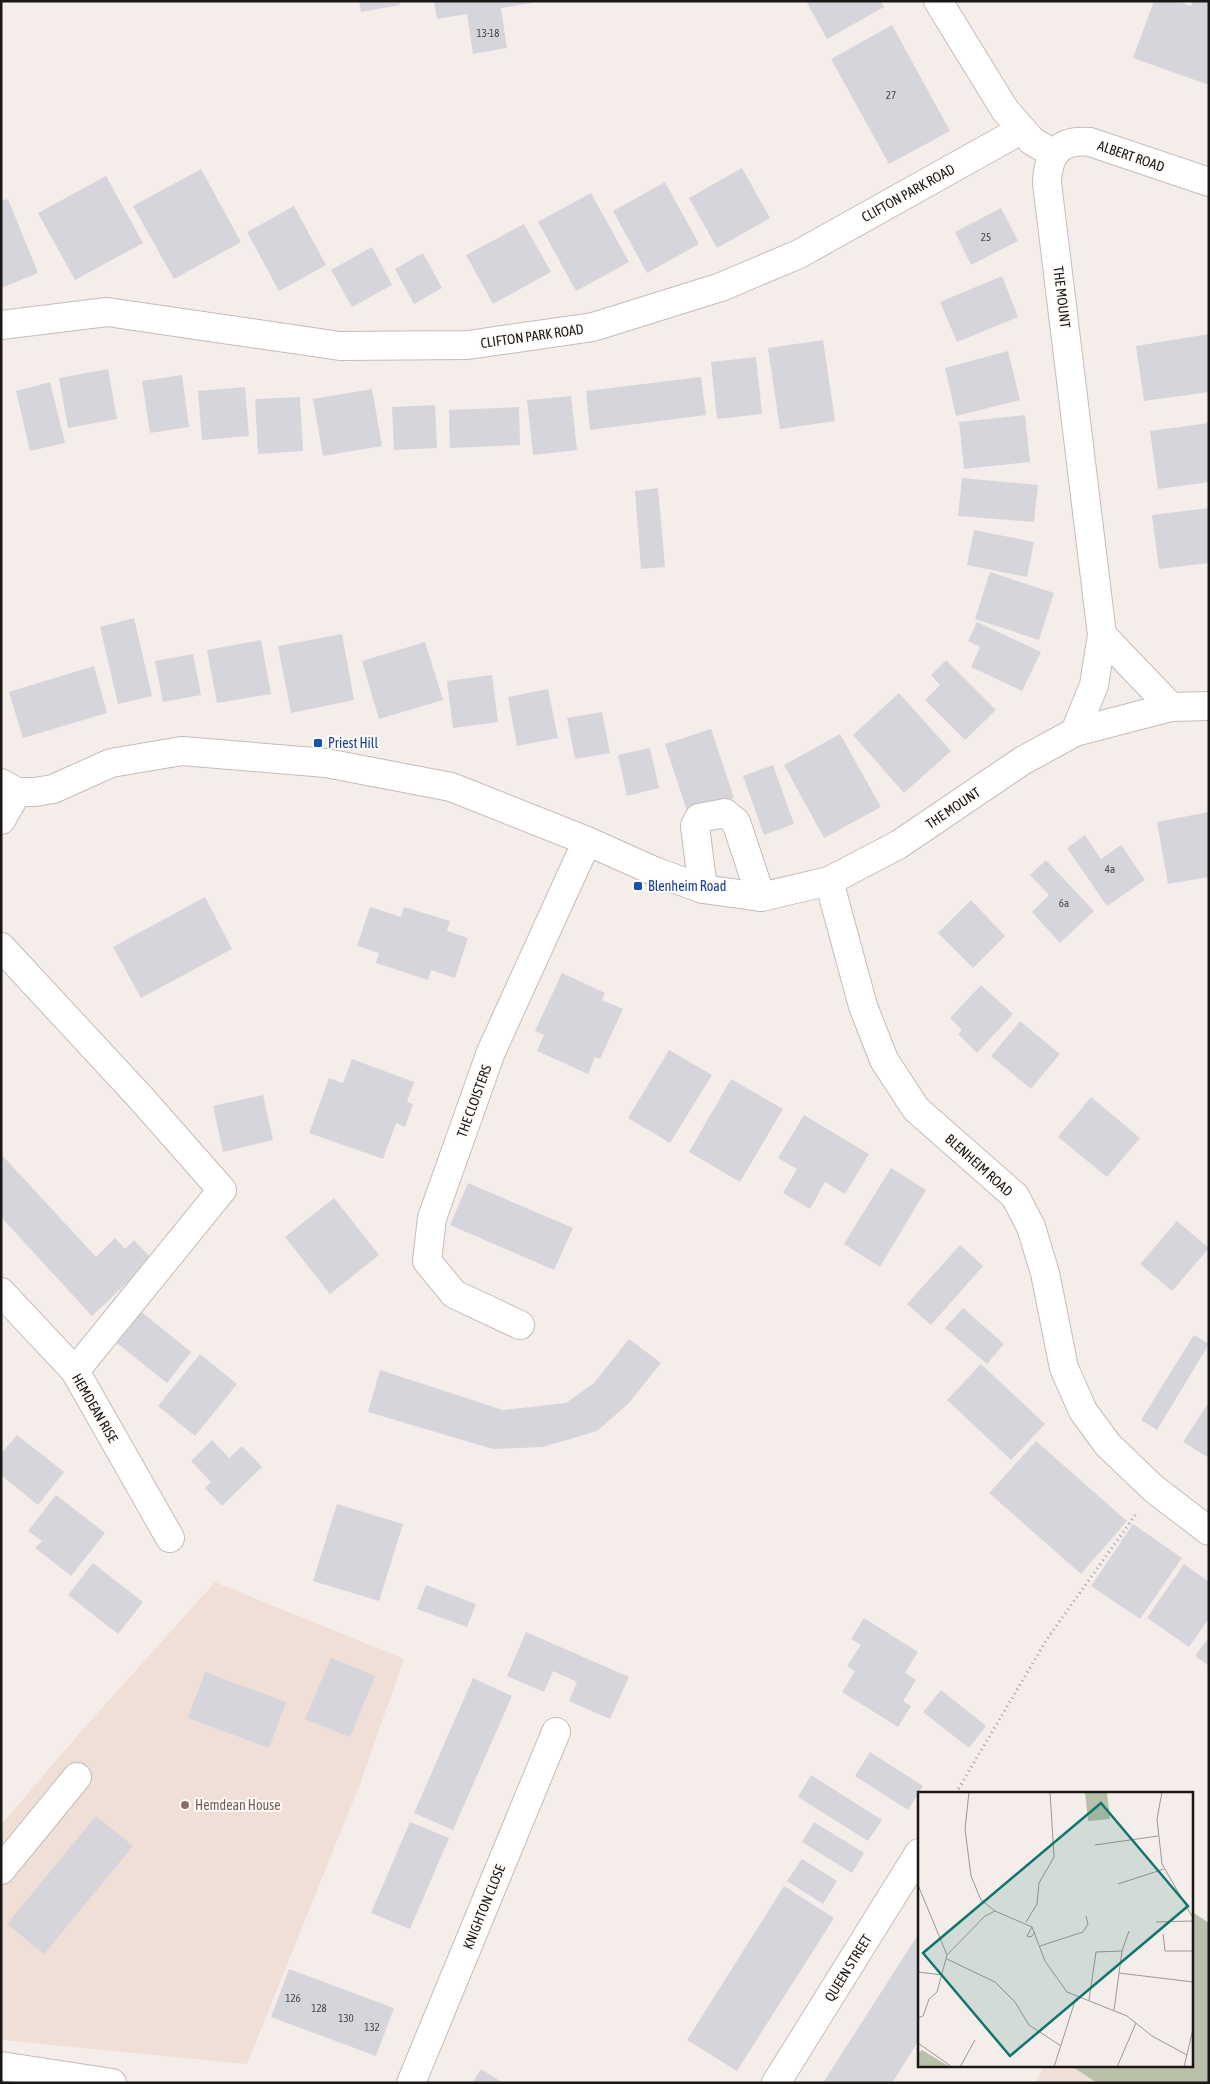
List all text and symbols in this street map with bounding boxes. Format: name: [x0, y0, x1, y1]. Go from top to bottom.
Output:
house number: 13-18: [477, 27, 499, 39]
house number: 27: [886, 89, 896, 101]
street label: ALBERT ROAD: [1095, 137, 1167, 175]
street label: CLIFTON PARK ROAD: [859, 161, 957, 225]
house number: 25: [981, 231, 991, 243]
street label: THE MOUNT: [1050, 265, 1074, 329]
street label: CLIFTON PARK ROAD: [479, 321, 585, 351]
place label: Priest Hill: [328, 735, 379, 751]
marker: Priest Hill: [312, 737, 324, 749]
street label: THE MOUNT: [923, 784, 983, 832]
house number: 4a: [1105, 863, 1115, 875]
place label: Blenheim Road: [648, 878, 726, 894]
marker: Blenheim Road: [632, 880, 644, 892]
house number: 6a: [1059, 897, 1069, 909]
street label: THE CLOISTERS: [453, 1062, 495, 1140]
street label: BLENHEIM ROAD: [942, 1131, 1016, 1199]
street label: HEMDEAN RISE: [69, 1371, 121, 1445]
inset map: [918, 1792, 1192, 2066]
place label: Hemdean House: [195, 1797, 281, 1813]
marker: Hemdean House: [179, 1799, 191, 1811]
street label: KNIGHTON CLOSE: [460, 1862, 508, 1952]
street label: QUEEN STREET: [821, 1932, 875, 2004]
house number: 126: [285, 1992, 301, 2004]
house number: 128: [311, 2002, 327, 2014]
house number: 130: [338, 2012, 354, 2024]
house number: 132: [364, 2021, 380, 2033]

